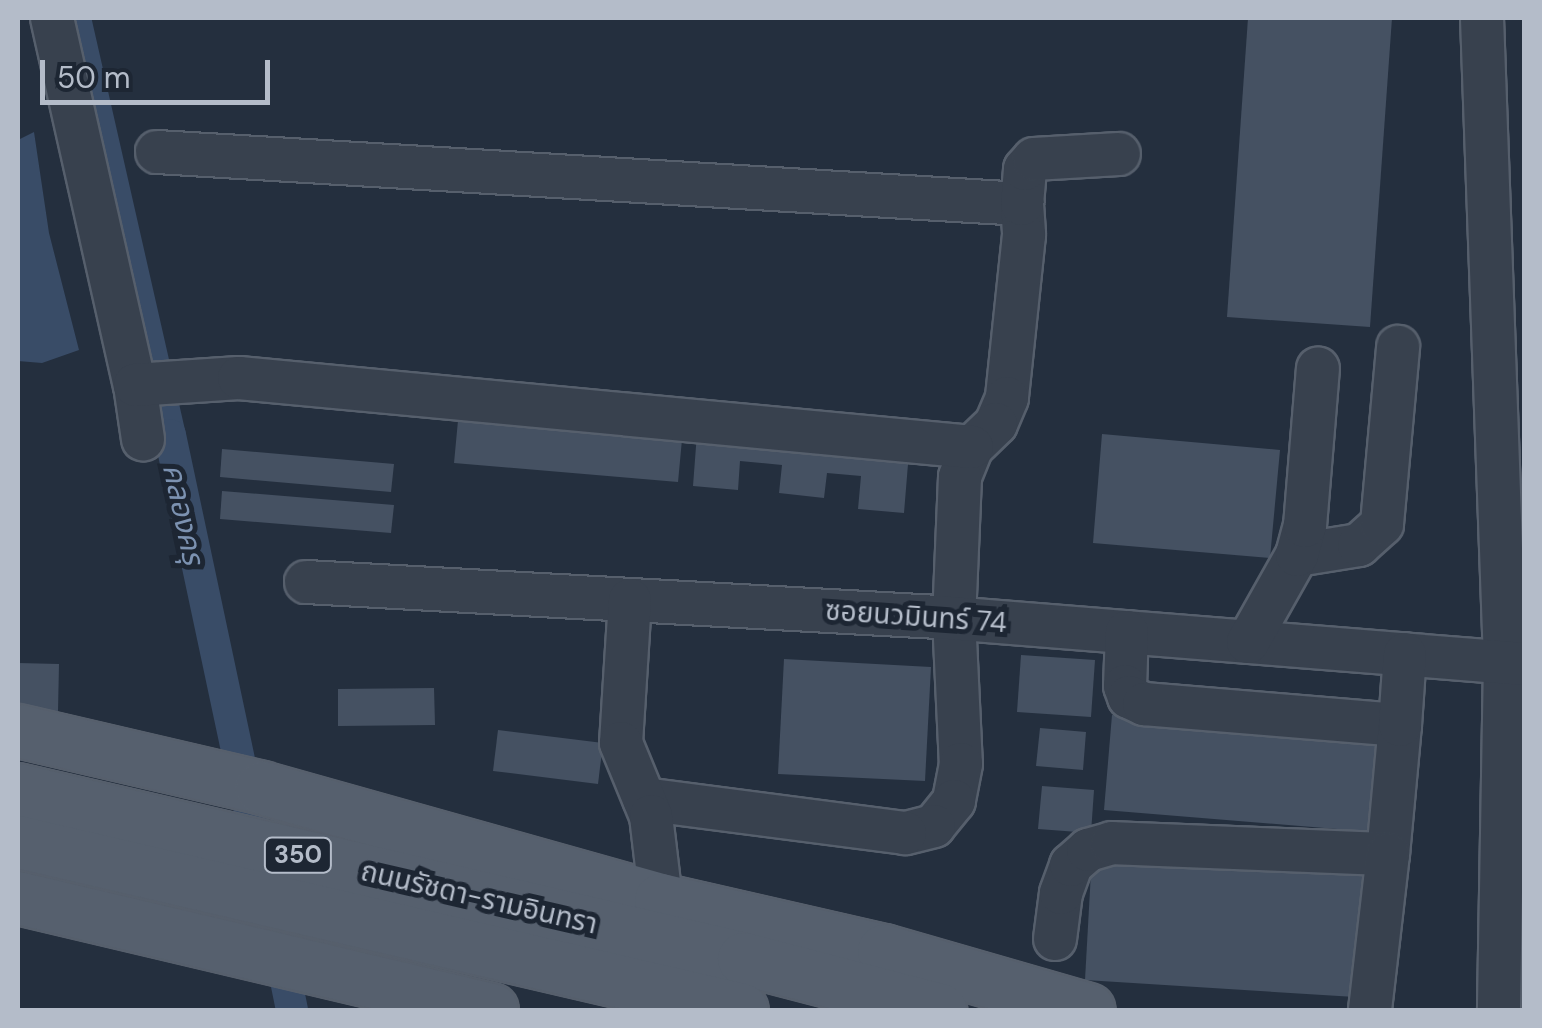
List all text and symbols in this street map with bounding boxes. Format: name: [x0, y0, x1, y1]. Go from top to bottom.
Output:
scale bar: [45, 40, 275, 102]
text: 50 m: [57, 58, 131, 97]
water label: คลองครุ: [155, 460, 211, 568]
street label: ซอยนวมินทร์ 74: [824, 594, 1008, 640]
road number: 350: [263, 835, 333, 875]
street label: ถนนรัชดา-รามอินทรา: [358, 854, 600, 942]

